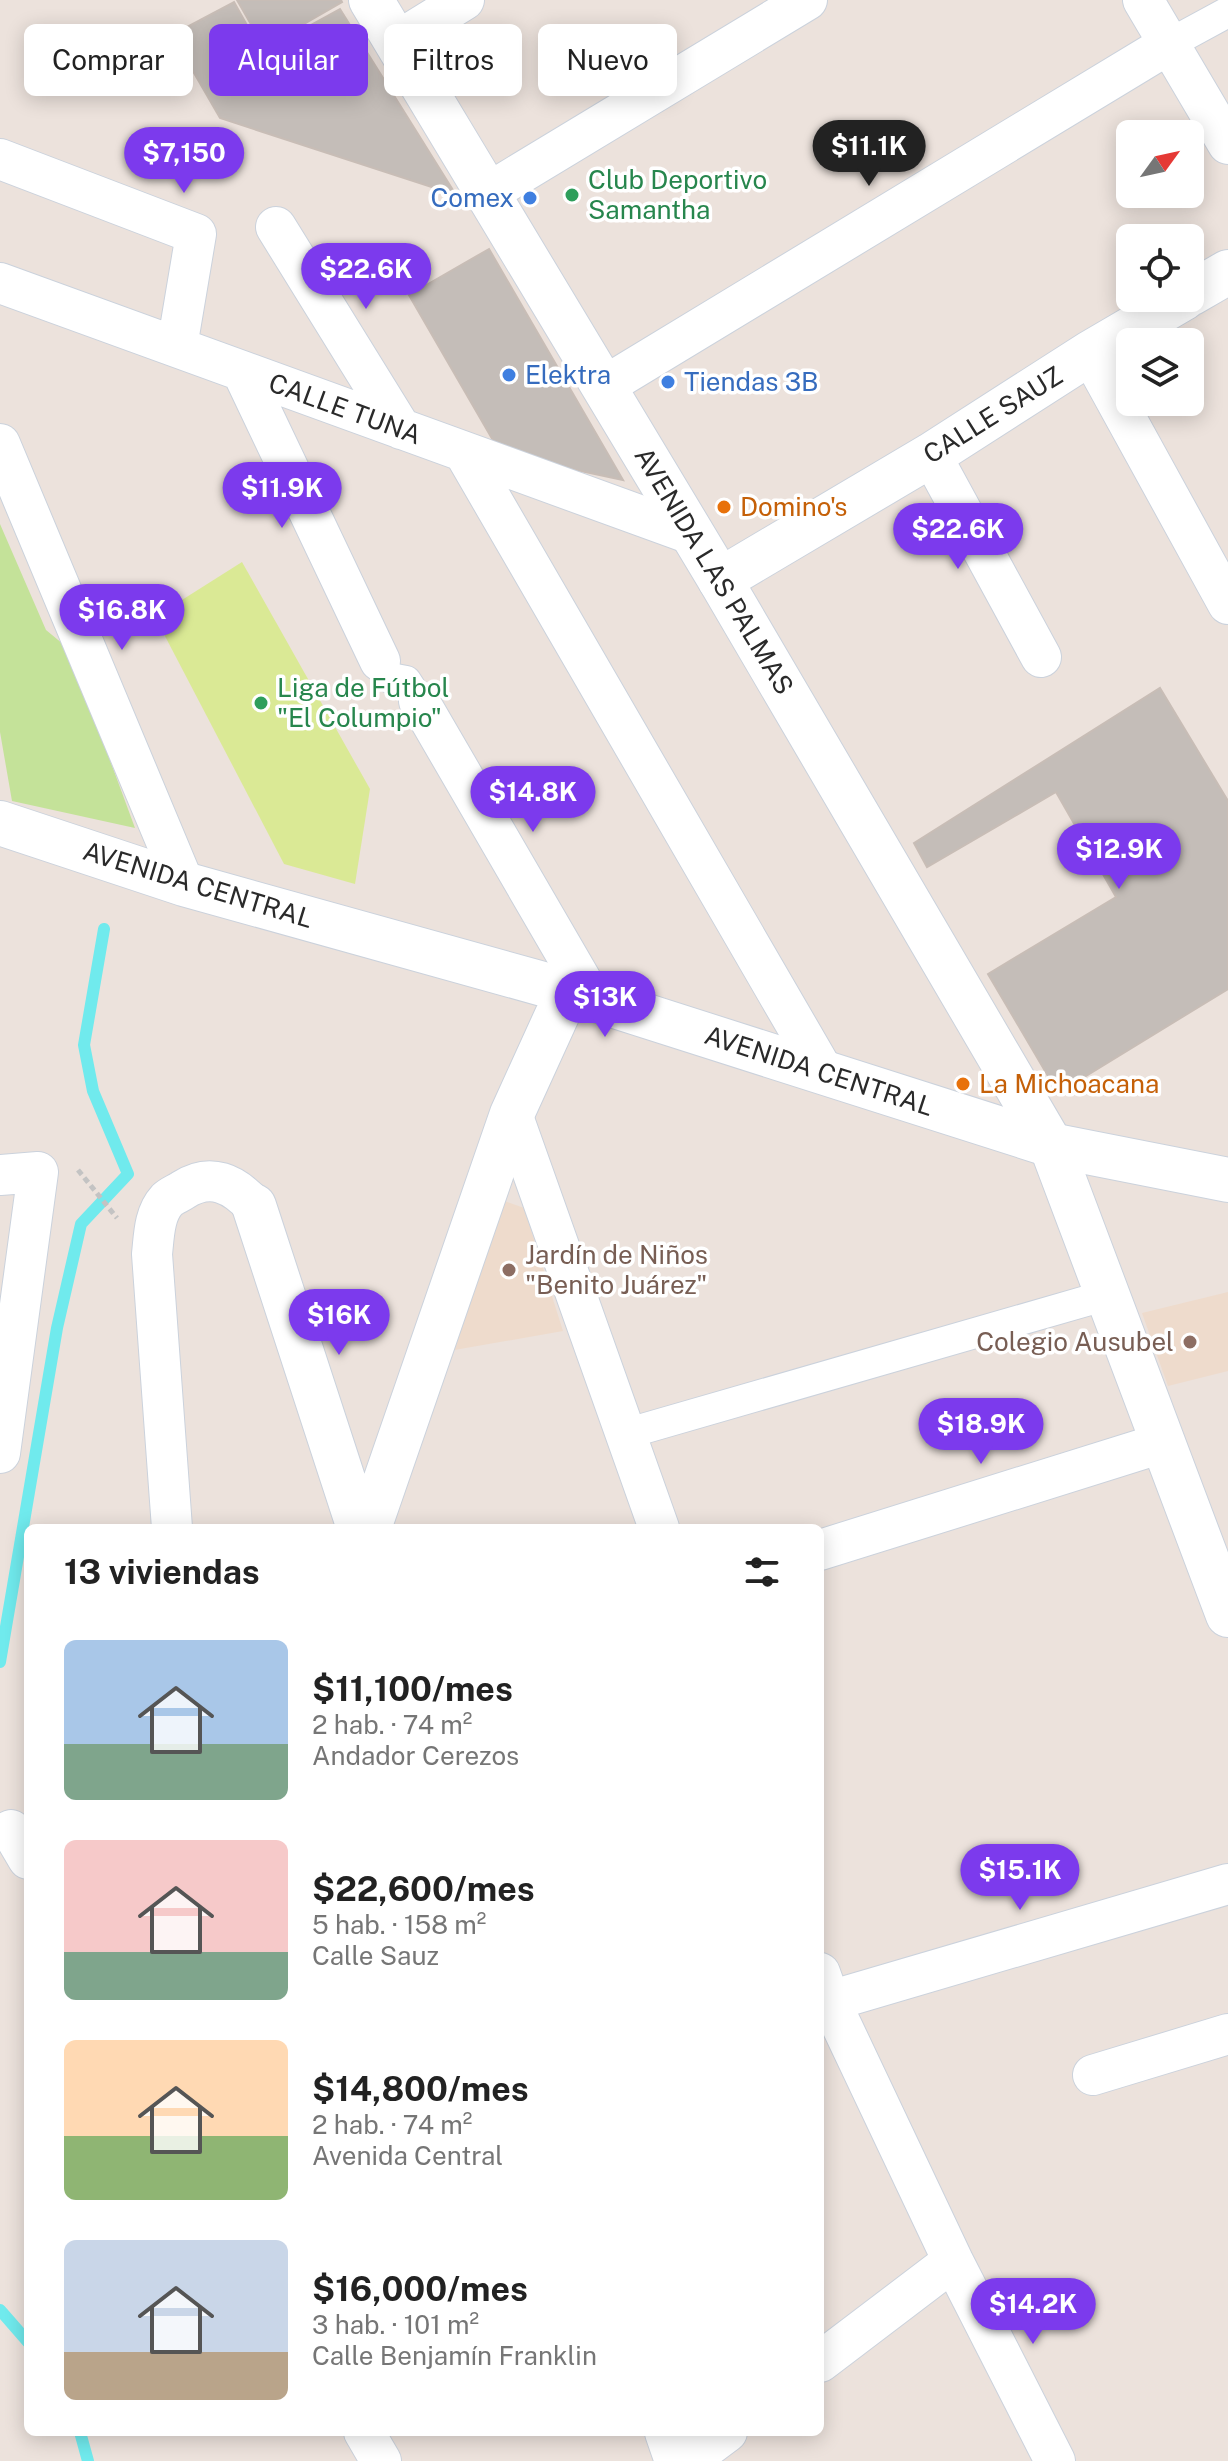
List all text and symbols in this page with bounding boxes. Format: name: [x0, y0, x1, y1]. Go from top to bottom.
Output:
chip: Comprar: [24, 24, 193, 96]
chip: Alquilar: [209, 24, 368, 96]
chip: Filtros: [384, 24, 522, 96]
chip: Nuevo: [538, 24, 677, 96]
pin: $11.1K: [804, 120, 934, 188]
north arrow: [1116, 120, 1204, 208]
map controls: [1116, 120, 1204, 416]
pin: $7,150: [119, 127, 249, 195]
text: $11.1K: [831, 130, 907, 161]
text: $7,150: [142, 137, 226, 168]
place label: Club Deportivo Samantha: [588, 164, 767, 225]
place label: Comex: [430, 182, 514, 213]
marker: Club Deportivo Samantha: [563, 186, 581, 204]
marker: Comex: [521, 189, 539, 207]
button: locate: [1116, 224, 1204, 312]
pin: $22.6K: [301, 243, 431, 311]
text: $22.6K: [319, 253, 413, 284]
button: layers: [1116, 328, 1204, 416]
place label: Elektra: [525, 359, 611, 390]
street label: CALLE SAUZ: [918, 360, 1068, 470]
marker: Elektra: [500, 366, 518, 384]
place label: Tiendas 3B: [684, 366, 819, 397]
street label: CALLE TUNA: [265, 367, 426, 450]
marker: Tiendas 3B: [659, 373, 677, 391]
street label: AVENIDA LAS PALMAS: [628, 442, 800, 700]
pin: $11.9K: [217, 462, 347, 530]
text: $11.9K: [241, 472, 323, 503]
place label: Domino's: [740, 491, 847, 522]
marker: Domino's: [715, 498, 733, 516]
pin: $22.6K: [893, 503, 1023, 571]
text: $22.6K: [911, 513, 1005, 544]
pin: $16.8K: [57, 584, 187, 652]
text: $16.8K: [77, 594, 167, 625]
place label: Liga de Fútbol "El Columpio": [277, 672, 449, 733]
marker: Liga de Fútbol "El Columpio": [252, 694, 270, 712]
pin: $14.8K: [468, 766, 598, 834]
text: $14.8K: [489, 776, 577, 807]
pin: $12.9K: [1054, 823, 1184, 891]
text: $12.9K: [1075, 833, 1163, 864]
street label: AVENIDA CENTRAL: [79, 835, 317, 934]
pin: $13K: [558, 971, 652, 1039]
text: $13K: [573, 981, 637, 1012]
street label: AVENIDA CENTRAL: [701, 1019, 937, 1122]
place label: La Michoacana: [979, 1068, 1159, 1099]
marker: La Michoacana: [954, 1075, 972, 1093]
place label: Jardín de Niños "Benito Juárez": [525, 1239, 708, 1300]
marker: Jardín de Niños "Benito Juárez": [500, 1261, 518, 1279]
pin: $16K: [292, 1289, 386, 1357]
text: $16K: [307, 1299, 371, 1330]
place label: Colegio Ausubel: [976, 1326, 1174, 1357]
marker: Colegio Ausubel: [1181, 1333, 1199, 1351]
pin: $18.9K: [916, 1398, 1046, 1466]
text: $18.9K: [936, 1408, 1026, 1439]
icon: filters: [740, 1550, 784, 1594]
text: 13 viviendas: [64, 1552, 260, 1592]
text: $11,100/mes: [312, 1669, 513, 1709]
icon: home: [128, 1672, 224, 1768]
text: 2 hab. · 74 m²: [312, 1709, 472, 1740]
text: Andador Cerezos: [312, 1740, 519, 1771]
pin: $15.1K: [955, 1844, 1085, 1912]
text: $15.1K: [978, 1854, 1062, 1885]
text: $22,600/mes: [312, 1869, 535, 1909]
icon: home: [128, 1872, 224, 1968]
text: 5 hab. · 158 m²: [312, 1909, 486, 1940]
text: Calle Sauz: [312, 1940, 439, 1971]
text: $14,800/mes: [312, 2069, 529, 2109]
icon: home: [128, 2072, 224, 2168]
text: 2 hab. · 74 m²: [312, 2109, 472, 2140]
text: Avenida Central: [312, 2140, 503, 2171]
text: $16,000/mes: [312, 2269, 528, 2309]
icon: home: [128, 2272, 224, 2368]
pin: $14.2K: [968, 2278, 1098, 2346]
text: $14.2K: [989, 2288, 1077, 2319]
text: 3 hab. · 101 m²: [312, 2309, 479, 2340]
text: Calle Benjamín Franklin: [312, 2340, 597, 2371]

